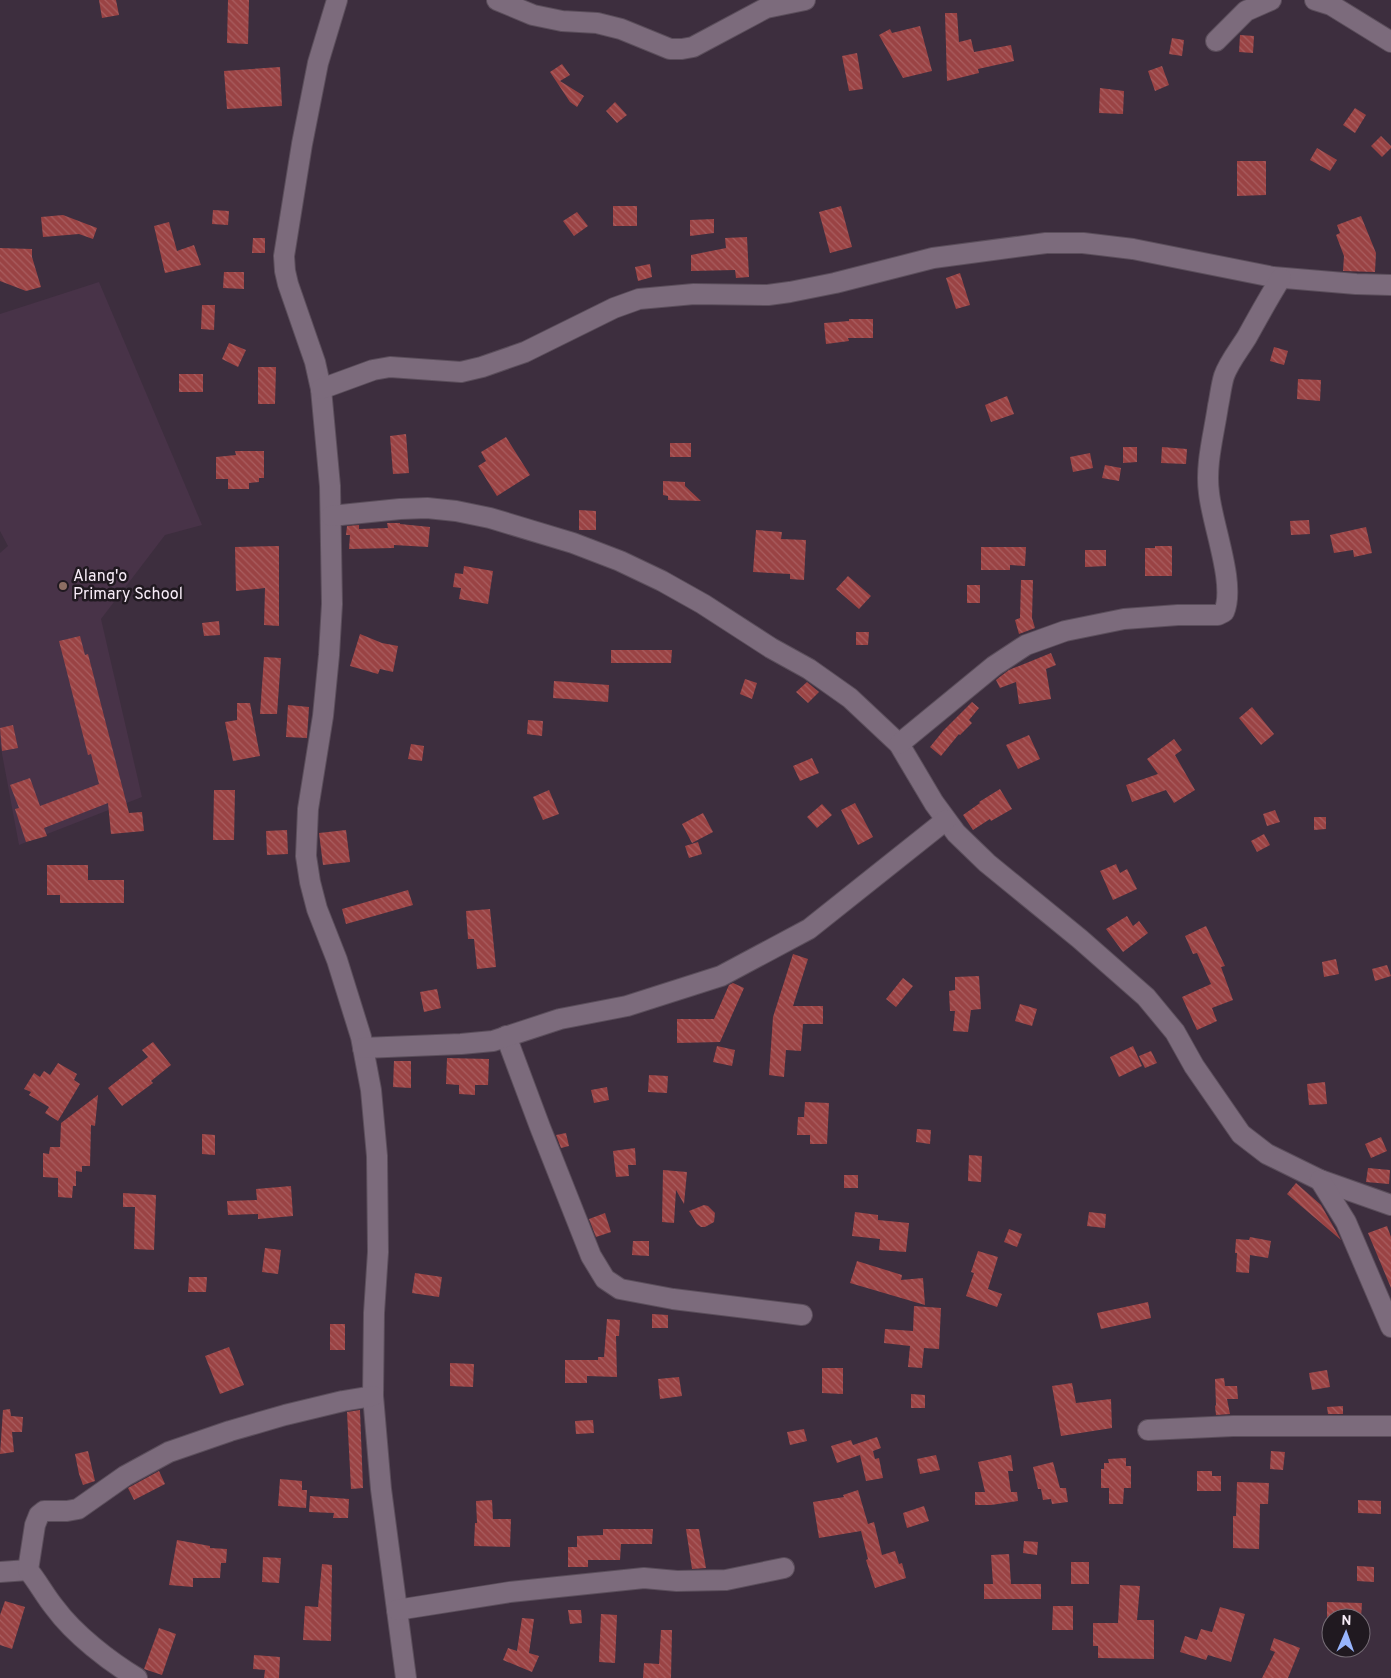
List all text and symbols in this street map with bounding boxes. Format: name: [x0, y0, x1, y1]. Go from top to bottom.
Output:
place label: Alang'o Primary School: [73, 567, 183, 605]
marker: Alang'o Primary School: [57, 580, 69, 592]
north arrow: [1321, 1608, 1371, 1658]
text: N: [1341, 1613, 1352, 1630]

